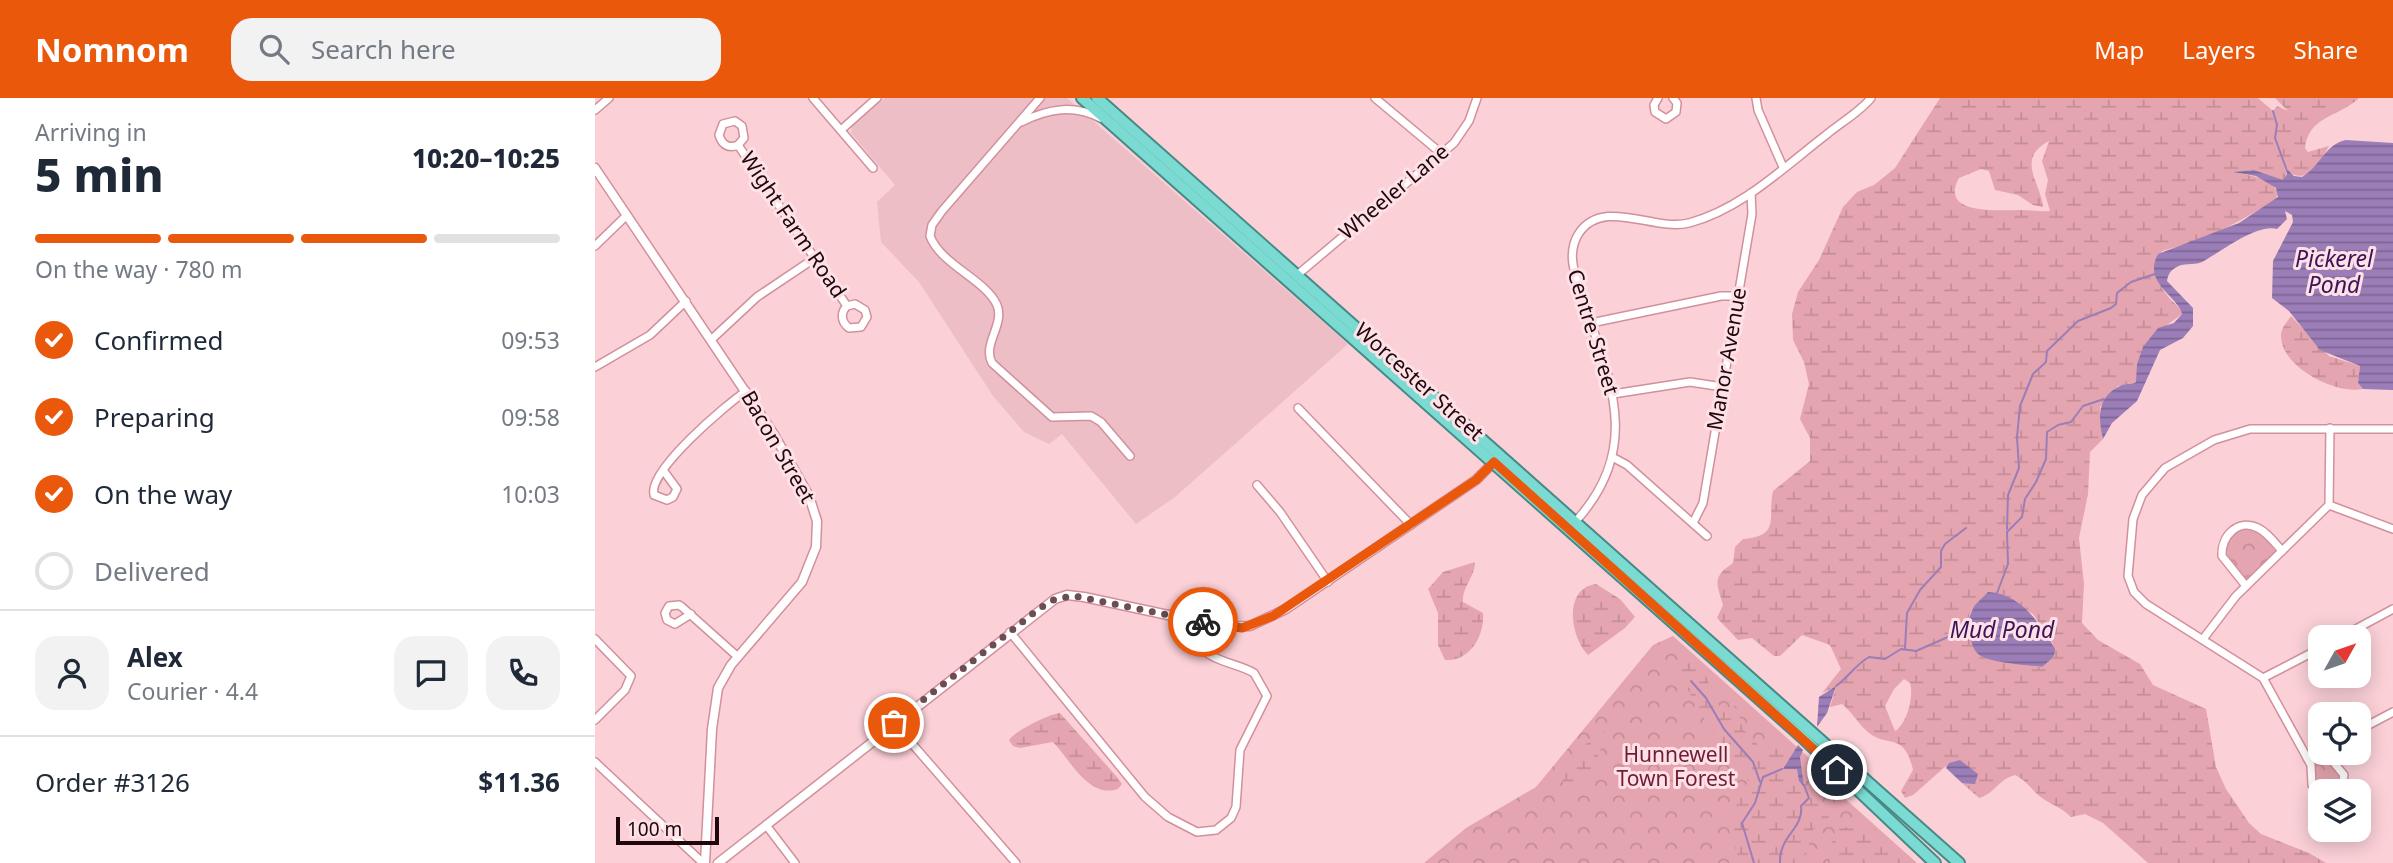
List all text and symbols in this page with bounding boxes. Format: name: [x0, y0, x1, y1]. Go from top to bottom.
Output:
search box: [231, 18, 721, 81]
text: Nomnom: [35, 27, 189, 72]
icon: search: [255, 30, 293, 68]
text: Search here: [311, 31, 456, 67]
text: Map: [2094, 33, 2144, 66]
text: Layers: [2182, 33, 2256, 66]
text: Share: [2294, 33, 2358, 66]
text: Arriving in: [35, 116, 147, 148]
street label: Wheeler Lane: [1333, 137, 1454, 245]
text: 10:20–10:25: [412, 140, 560, 176]
text: 5 min: [35, 143, 164, 205]
street label: Wight Farm Road: [734, 146, 853, 303]
water label: Pickerel Pond: [2295, 242, 2374, 300]
text: On the way · 780 m: [35, 253, 242, 285]
street label: Centre Street: [1562, 266, 1626, 398]
street label: Manor Avenue: [1700, 285, 1752, 432]
street label: Worcester Street: [1349, 316, 1490, 447]
icon: check: [35, 321, 73, 359]
text: Confirmed: [94, 322, 224, 358]
text: 09:53: [501, 324, 560, 356]
street label: Bacon Street: [735, 385, 823, 508]
icon: check: [35, 398, 73, 436]
text: Preparing: [94, 399, 215, 435]
text: 09:58: [501, 401, 560, 433]
icon: check: [35, 475, 73, 513]
text: On the way: [94, 476, 232, 512]
text: 10:03: [501, 478, 560, 510]
text: Delivered: [94, 553, 210, 589]
courier: [1168, 587, 1238, 657]
icon: bike: [1184, 603, 1222, 641]
water label: Mud Pond: [1950, 613, 2055, 645]
north arrow: [2308, 625, 2371, 688]
map controls: [2308, 625, 2371, 842]
button: person: [35, 636, 109, 710]
button: chat: [394, 636, 468, 710]
button: phone: [486, 636, 560, 710]
text: Alex: [127, 639, 183, 675]
text: Courier · 4.4: [127, 675, 258, 707]
pin: [864, 693, 924, 753]
button: locate: [2308, 702, 2371, 765]
icon: bag: [875, 704, 913, 742]
park label: Hunnewell Town Forest: [1617, 740, 1736, 792]
pin: [1807, 740, 1867, 800]
icon: home: [1818, 751, 1856, 789]
text: Order #3126: [35, 764, 190, 800]
text: $11.36: [478, 764, 560, 800]
button: layers: [2308, 779, 2371, 842]
scale bar: [616, 814, 719, 846]
text: 100 m: [627, 816, 682, 842]

